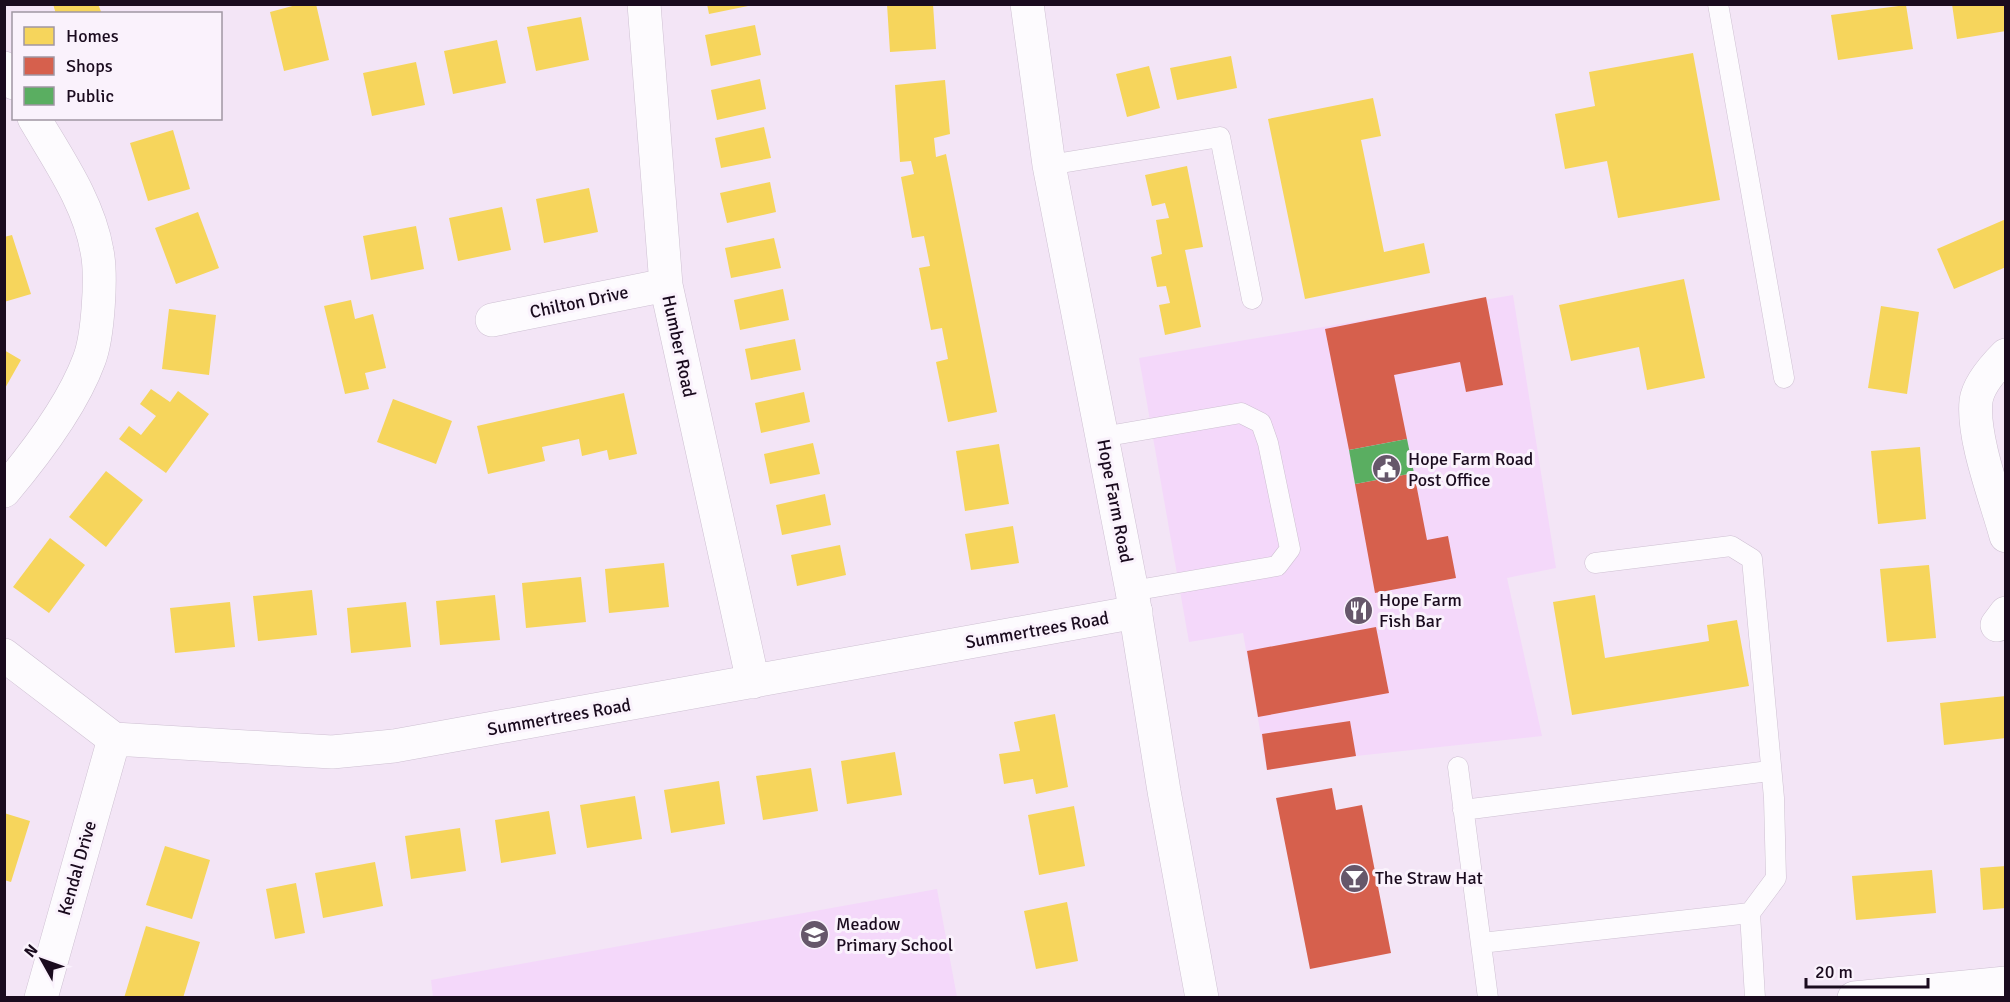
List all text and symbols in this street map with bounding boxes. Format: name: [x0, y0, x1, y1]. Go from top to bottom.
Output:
legend: [12, 12, 222, 120]
text: Homes: [66, 25, 119, 47]
text: Shops: [66, 55, 113, 77]
text: Public: [66, 85, 114, 107]
street label: Chilton Drive: [528, 281, 630, 323]
street label: Humber Road: [657, 293, 701, 399]
street label: Hope Farm Road: [1092, 437, 1138, 565]
place label: Hope Farm Road Post Office: [1408, 448, 1533, 491]
public building icon: Hope Farm Road Post Office: [1371, 453, 1403, 485]
place label: Hope Farm Fish Bar: [1379, 589, 1462, 632]
restaurant icon: Hope Farm Fish Bar: [1342, 594, 1374, 626]
street label: Summertrees Road: [963, 607, 1111, 653]
street label: Summertrees Road: [485, 694, 633, 740]
street label: Kendal Drive: [53, 818, 101, 918]
bar icon: The Straw Hat: [1338, 862, 1370, 894]
place label: The Straw Hat: [1375, 867, 1483, 889]
place label: Meadow Primary School: [836, 913, 953, 956]
school or university icon: Meadow Primary School: [799, 918, 831, 950]
north arrow: [12, 930, 72, 990]
text: N: [20, 940, 43, 962]
scale bar: [1806, 951, 1928, 989]
text: 20 m: [1815, 961, 1853, 983]

